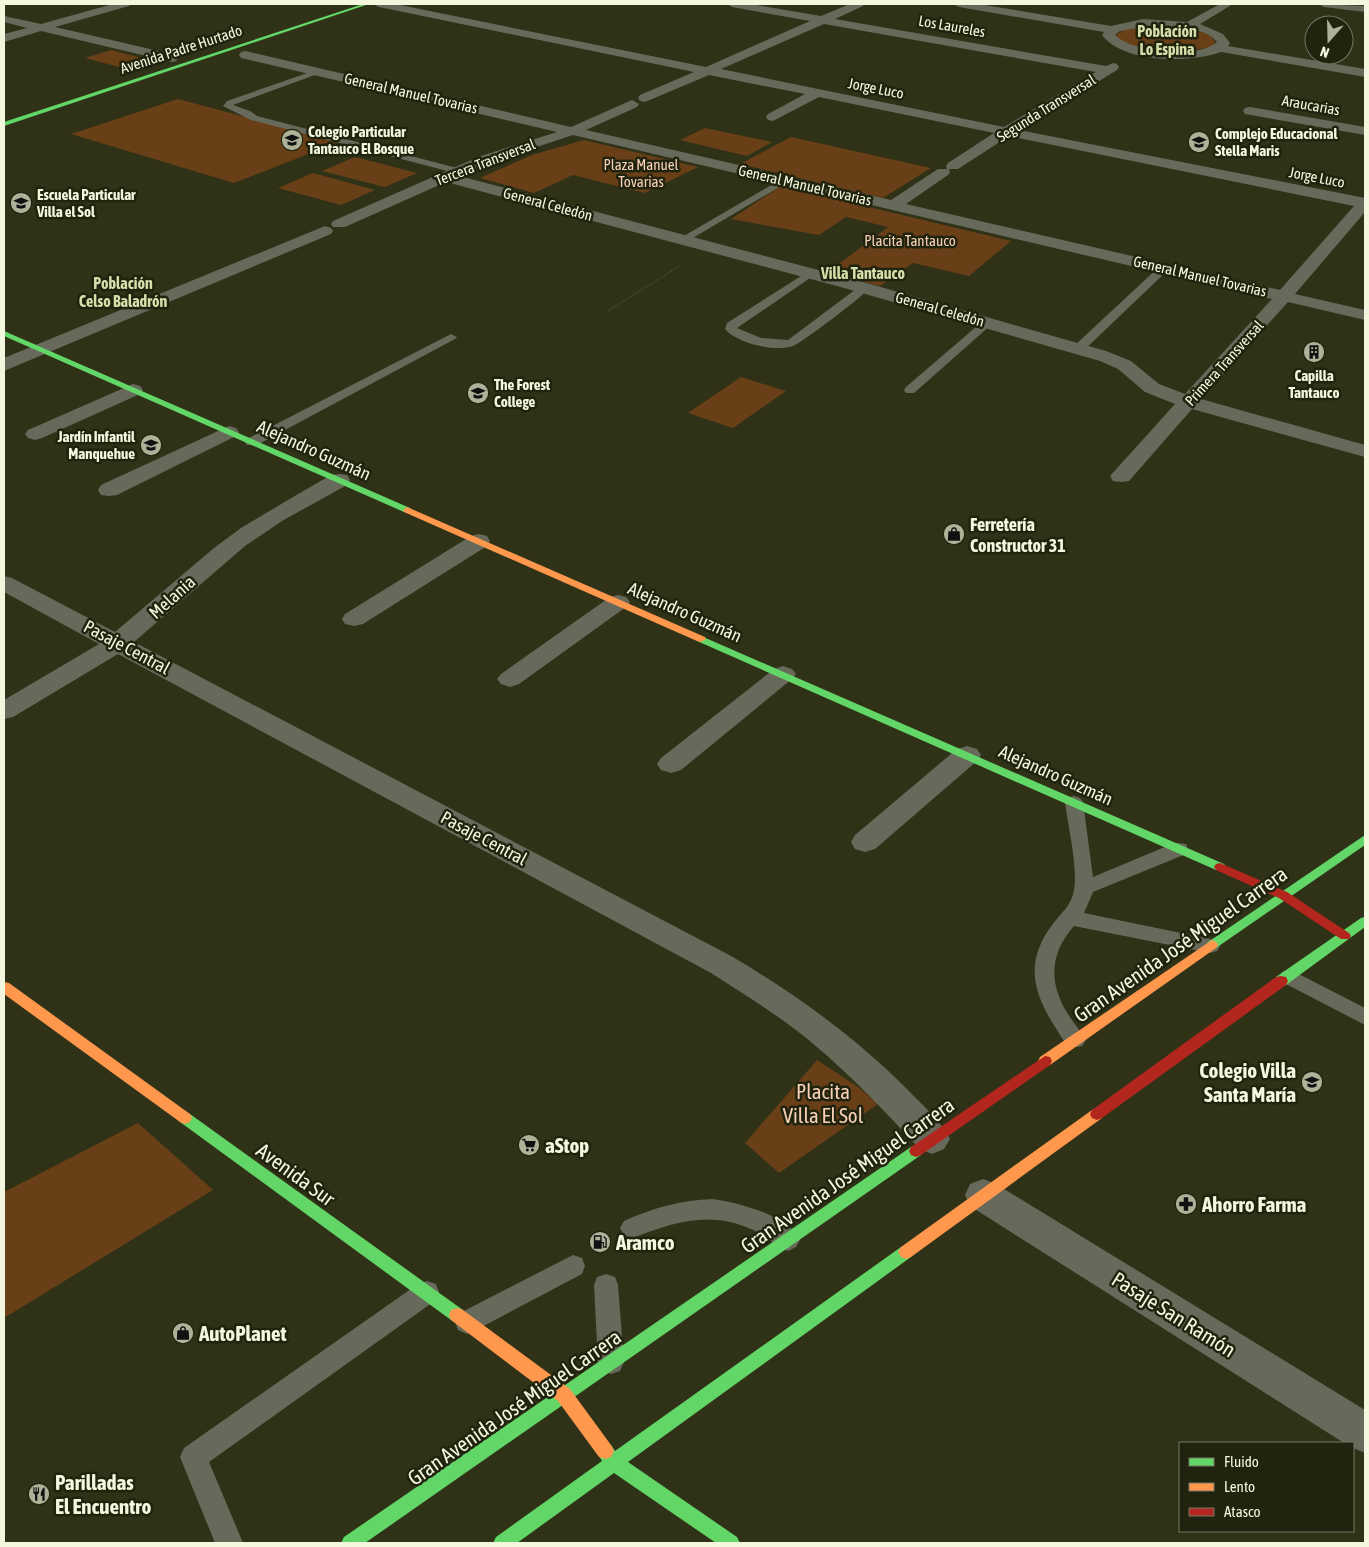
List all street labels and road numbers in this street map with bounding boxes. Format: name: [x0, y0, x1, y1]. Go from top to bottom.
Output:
street label: Los Laureles: [917, 12, 987, 40]
street label: Avenida Padre Hurtado: [118, 21, 244, 77]
street label: General Manuel Tovarias: [343, 69, 479, 117]
street label: Segunda Transversal: [994, 71, 1098, 145]
street label: Jorge Luco: [847, 74, 905, 102]
street label: Araucarias: [1281, 92, 1341, 118]
street label: Tercera Transversal: [433, 135, 537, 189]
street label: General Manuel Tovarias: [737, 161, 873, 209]
street label: Jorge Luco: [1288, 163, 1346, 191]
street label: General Celedón: [502, 184, 594, 224]
street label: General Manuel Tovarias: [1132, 252, 1268, 300]
street label: General Celedón: [894, 288, 986, 330]
street label: Primera Transversal: [1181, 317, 1267, 409]
street label: Alejandro Guzmán: [254, 416, 374, 484]
street label: Melania: [145, 571, 199, 623]
street label: Alejandro Guzmán: [625, 578, 745, 646]
street label: Pasaje Central: [80, 616, 174, 679]
street label: Alejandro Guzmán: [996, 741, 1116, 809]
street label: Pasaje Central: [437, 807, 531, 870]
street label: Gran Avenida José Miguel Carrera: [1069, 861, 1291, 1027]
street label: Gran Avenida José Miguel Carrera: [736, 1092, 958, 1258]
street label: Avenida Sur: [252, 1138, 341, 1211]
street label: Pasaje San Ramón: [1108, 1266, 1240, 1362]
street label: Gran Avenida José Miguel Carrera: [403, 1324, 625, 1490]

